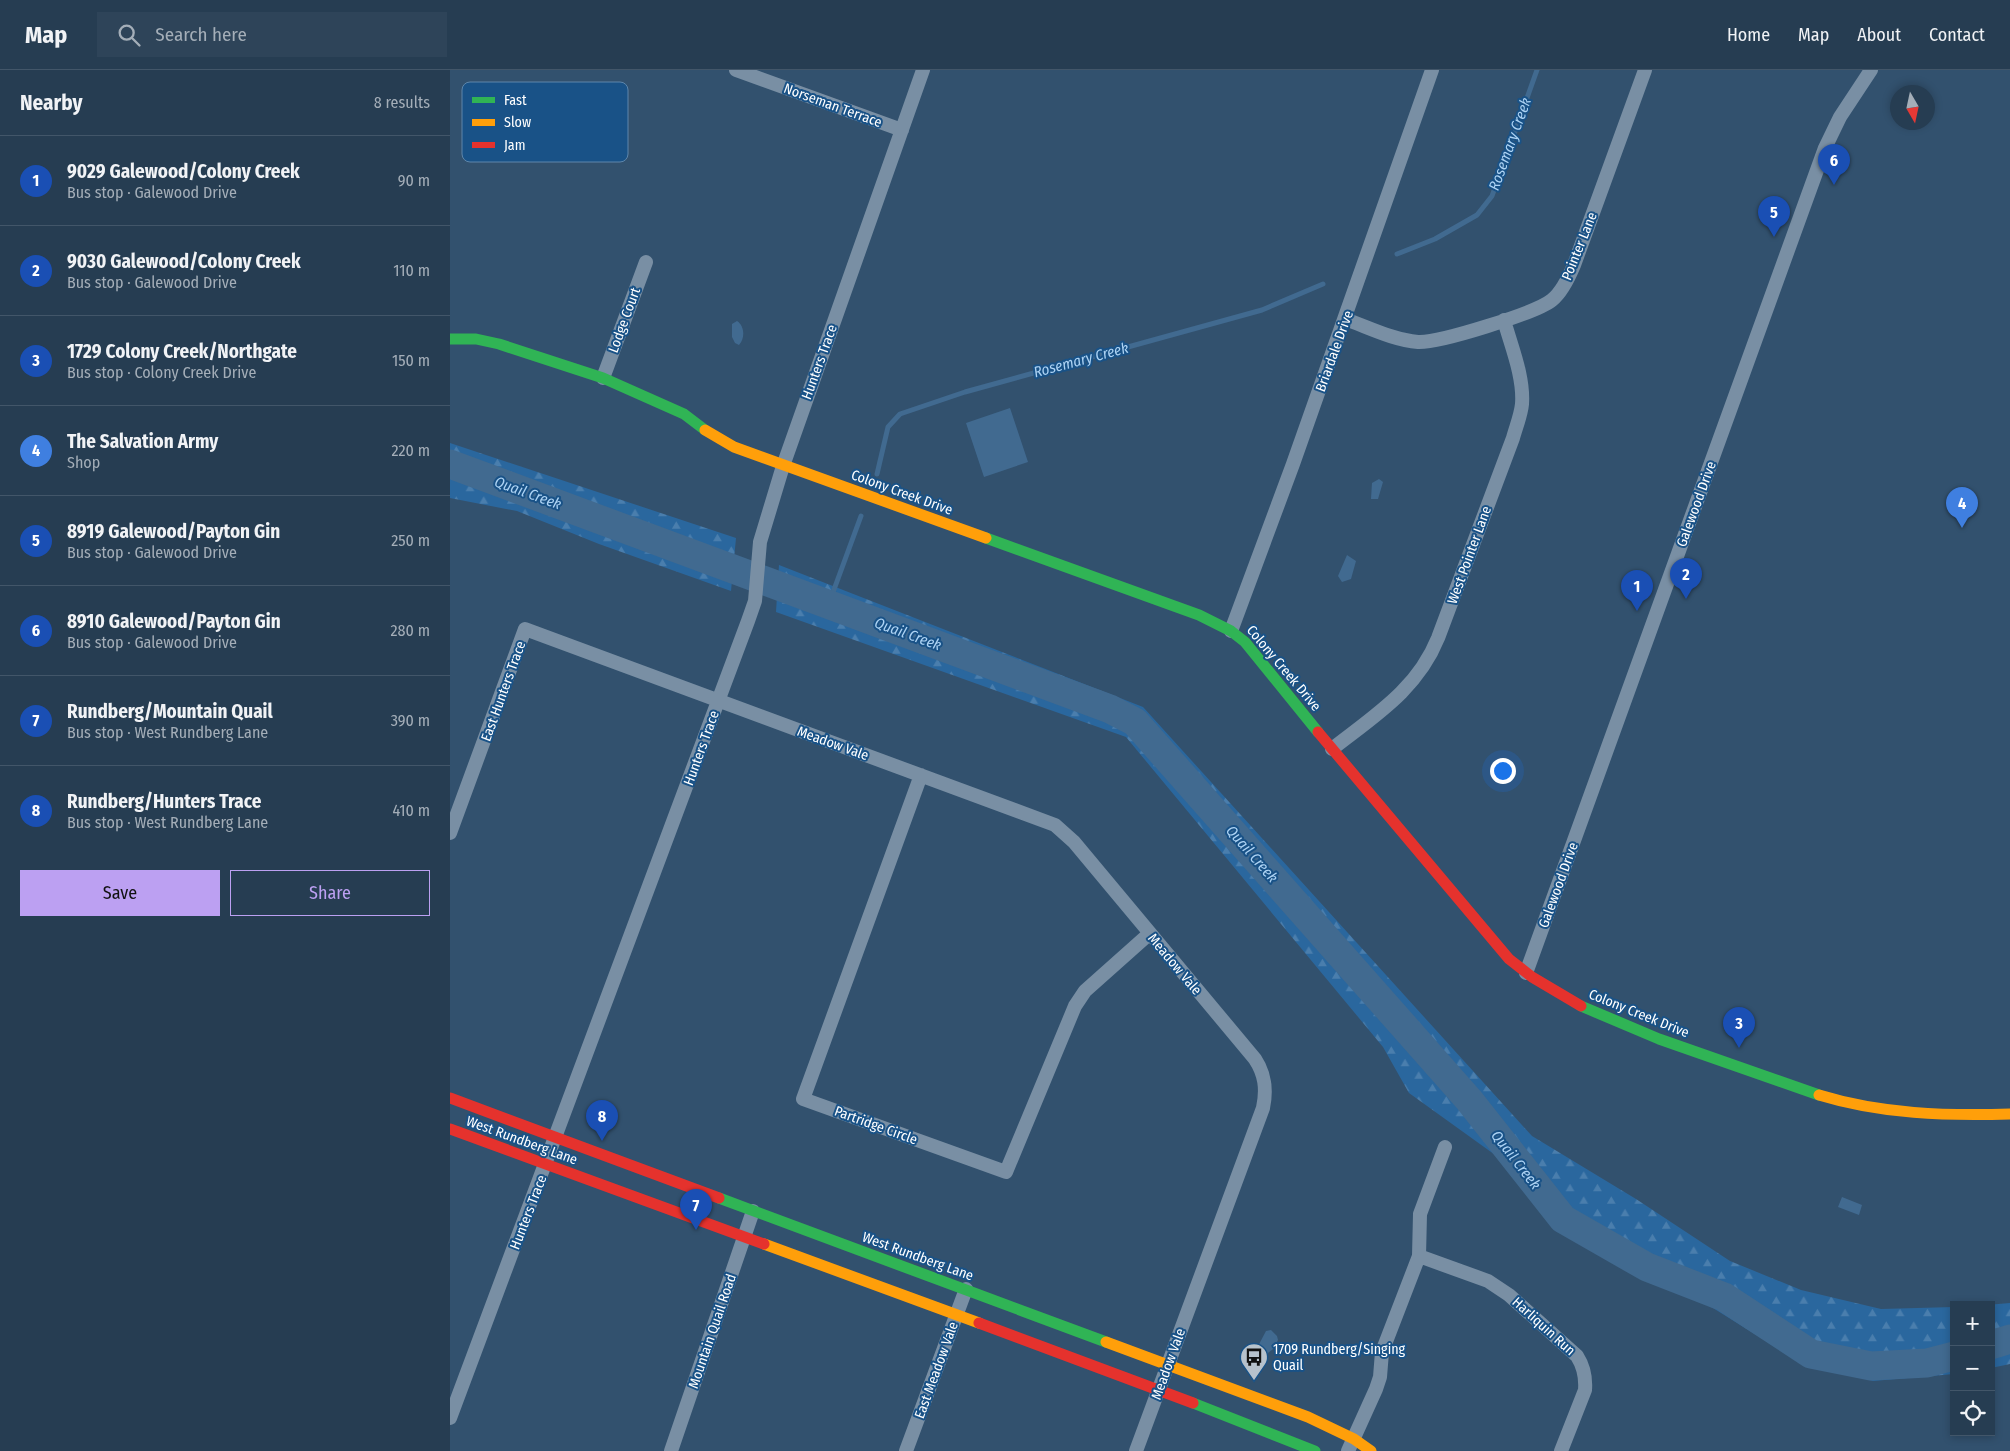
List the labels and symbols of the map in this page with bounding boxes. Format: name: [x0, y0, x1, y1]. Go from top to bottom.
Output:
street label: Norseman Terrace: [781, 80, 884, 131]
legend: [462, 82, 628, 162]
north arrow: [1890, 85, 1935, 130]
text: Fast: [504, 92, 527, 109]
water label: Rosemary Creek: [1485, 95, 1535, 193]
text: Slow: [504, 114, 531, 131]
text: Jam: [504, 137, 525, 154]
pin: 6: [1818, 144, 1850, 185]
pin: 5: [1758, 196, 1790, 237]
street label: Pointer Lane: [1558, 210, 1601, 283]
street label: Lodge Court: [605, 285, 644, 355]
street label: Briardale Drive: [1312, 308, 1357, 394]
street label: Hunters Trace: [798, 322, 841, 402]
water label: Rosemary Creek: [1032, 339, 1131, 381]
street label: Galewood Drive: [1673, 459, 1720, 549]
street label: Colony Creek Drive: [849, 466, 955, 519]
water label: Quail Creek: [492, 473, 564, 514]
pin: 4: [1946, 487, 1978, 528]
street label: West Pointer Lane: [1444, 504, 1495, 606]
pin: 2: [1670, 558, 1702, 599]
pin: 1: [1621, 570, 1653, 611]
water label: Quail Creek: [872, 614, 944, 655]
street label: Colony Creek Drive: [1243, 622, 1324, 715]
street label: East Hunters Trace: [477, 639, 530, 744]
street label: Hunters Trace: [680, 708, 723, 788]
street label: Meadow Vale: [795, 723, 871, 764]
your location: [1490, 758, 1516, 784]
water label: Quail Creek: [1222, 822, 1282, 887]
street label: Galewood Drive: [1535, 840, 1582, 930]
street label: Meadow Vale: [1144, 930, 1205, 998]
street label: Colony Creek Drive: [1586, 986, 1692, 1041]
pin: 3: [1723, 1007, 1755, 1048]
pin: 8: [586, 1100, 618, 1141]
street label: Partridge Circle: [832, 1103, 920, 1148]
street label: West Rundberg Lane: [464, 1112, 580, 1169]
water label: Quail Creek: [1487, 1127, 1545, 1193]
street label: Hunters Trace: [506, 1172, 550, 1252]
pin: 7: [680, 1189, 712, 1230]
street label: West Rundberg Lane: [860, 1228, 976, 1285]
street label: Mountain Quail Road: [685, 1272, 740, 1391]
street label: Harliquin Run: [1509, 1294, 1579, 1359]
street label: East Meadow Vale: [911, 1319, 962, 1421]
street label: Meadow Vale: [1148, 1326, 1189, 1402]
place label: 1709 Rundberg/Singing Quail: [1273, 1341, 1406, 1374]
bus stop icon: 1709 Rundberg/Singing Quail: [1239, 1342, 1269, 1381]

